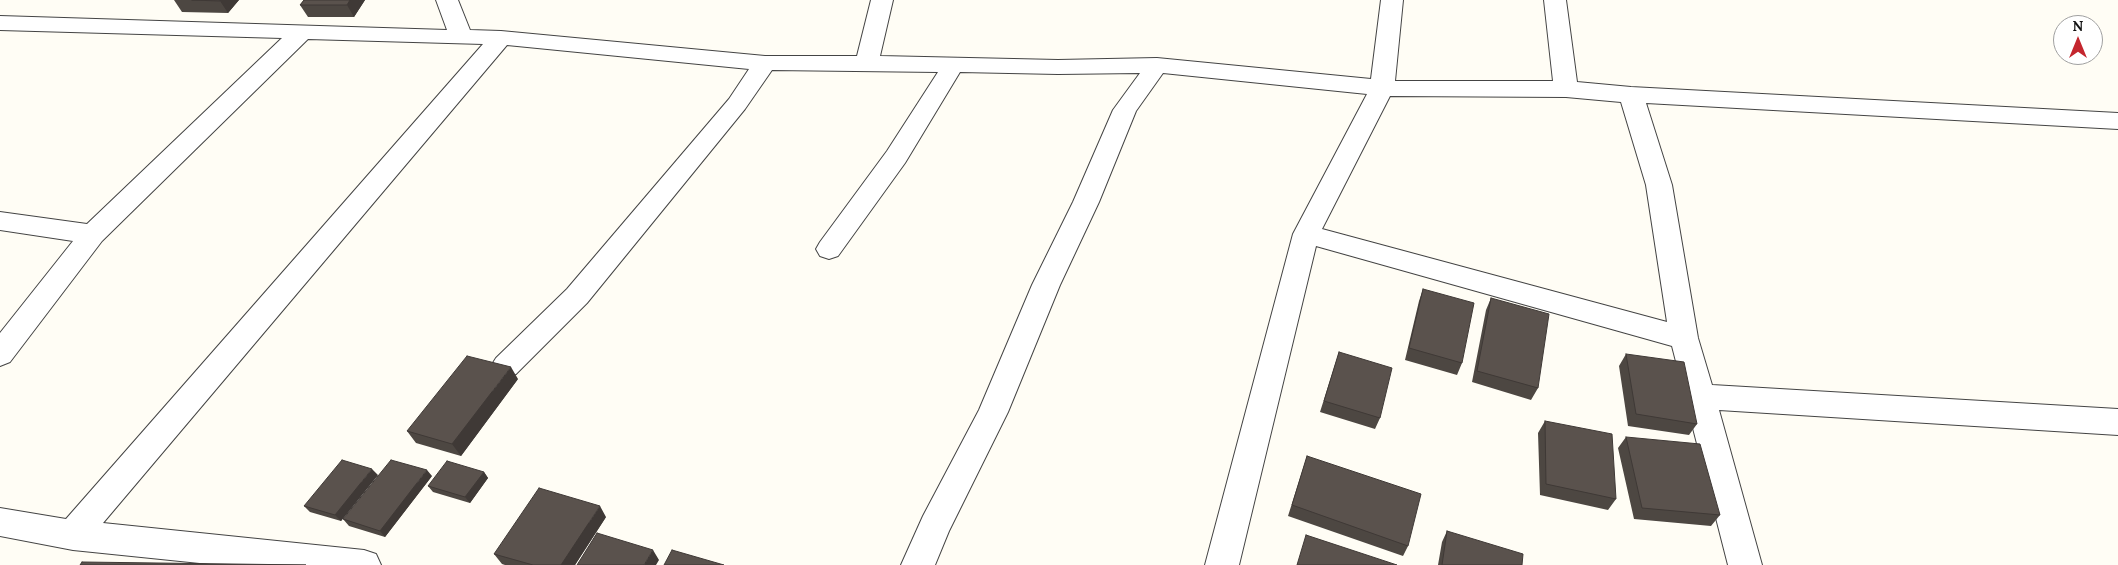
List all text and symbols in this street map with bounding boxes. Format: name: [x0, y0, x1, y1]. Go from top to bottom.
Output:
north arrow: [2053, 15, 2103, 65]
text: N: [2073, 17, 2083, 35]

